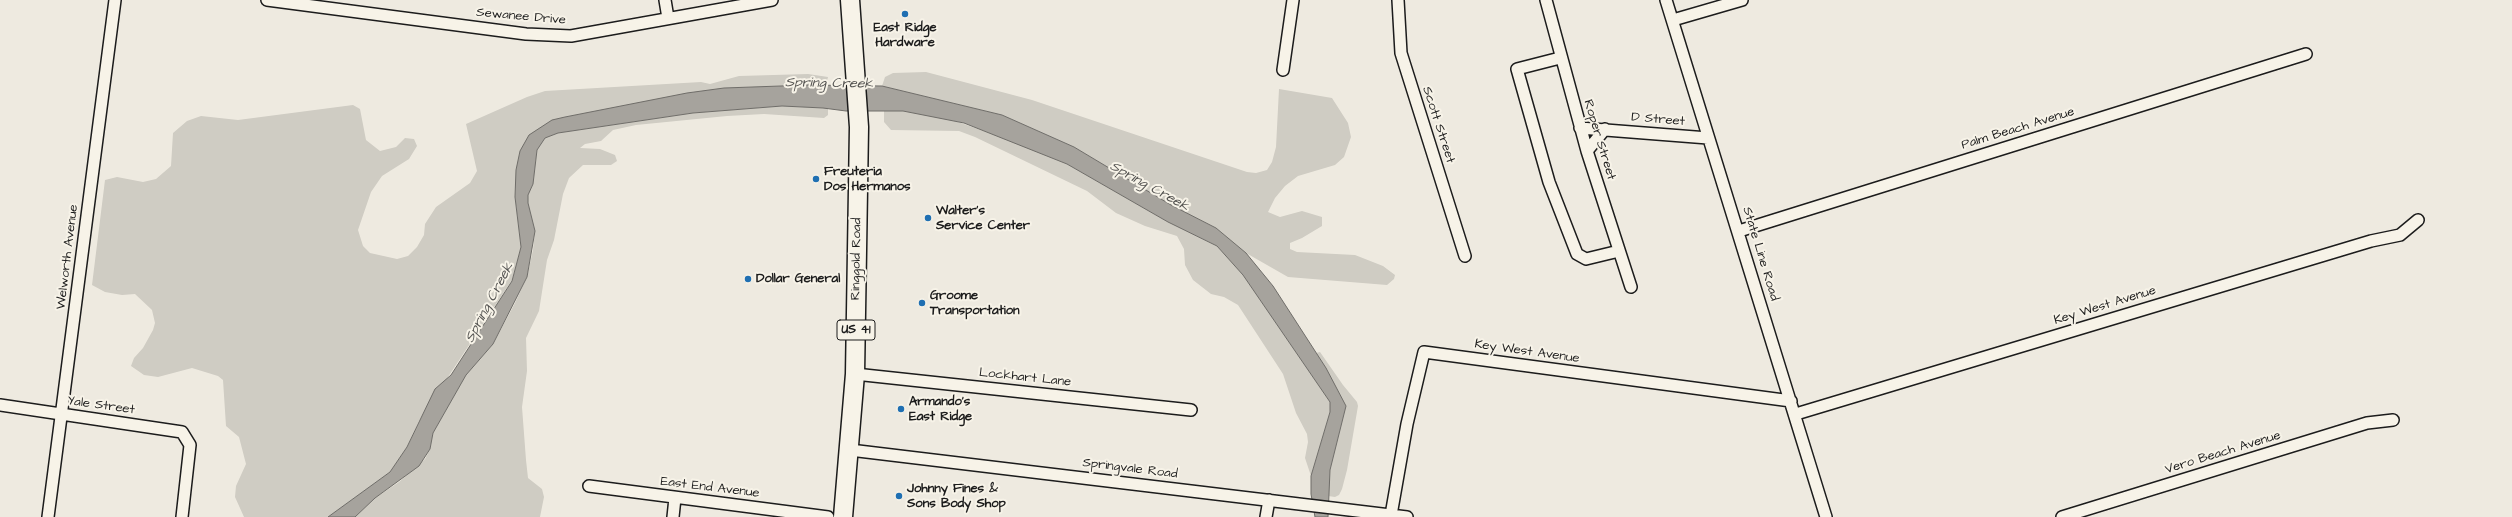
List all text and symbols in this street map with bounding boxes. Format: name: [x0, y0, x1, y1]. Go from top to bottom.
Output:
street label: Sewanee Drive: [476, 5, 566, 29]
marker: East Ridge Hardware: [900, 9, 910, 19]
place label: East Ridge Hardware: [874, 20, 936, 51]
water label: Spring Creek: [785, 75, 873, 93]
street label: Scott Street: [1418, 85, 1458, 165]
street label: Roper Street: [1579, 98, 1619, 182]
street label: Palm Beach Avenue: [1960, 104, 2076, 154]
street label: D Street: [1631, 110, 1685, 130]
water label: Spring Creek: [1107, 158, 1191, 216]
place label: Freuteria Dos Hermanos: [824, 164, 911, 195]
marker: Freuteria Dos Hermanos: [811, 174, 821, 184]
place label: Walter's Service Center: [936, 203, 1030, 234]
street label: Welworth Avenue: [54, 204, 82, 310]
street label: State Line Road: [1738, 205, 1782, 303]
marker: Walter's Service Center: [923, 213, 933, 223]
street label: Ringgold Road: [848, 218, 866, 300]
water label: Spring Creek: [462, 260, 518, 346]
place label: Dollar General: [756, 271, 840, 287]
marker: Dollar General: [743, 274, 753, 284]
street label: Key West Avenue: [2052, 283, 2158, 329]
place label: Groome Transportation: [930, 288, 1020, 319]
marker: Groome Transportation: [917, 298, 927, 308]
road number: US 41: [837, 320, 875, 340]
street label: Key West Avenue: [1474, 337, 1580, 367]
street label: Lockhart Lane: [978, 365, 1072, 391]
street label: Yale Street: [66, 394, 136, 418]
place label: Armando's East Ridge: [909, 394, 972, 425]
marker: Armando's East Ridge: [896, 404, 906, 414]
street label: Vero Beach Avenue: [2163, 428, 2283, 478]
street label: Springvale Road: [1082, 455, 1178, 483]
street label: East End Avenue: [660, 474, 760, 502]
place label: Johnny Fines & Sons Body Shop: [907, 481, 1006, 512]
marker: Johnny Fines & Sons Body Shop: [894, 491, 904, 501]

